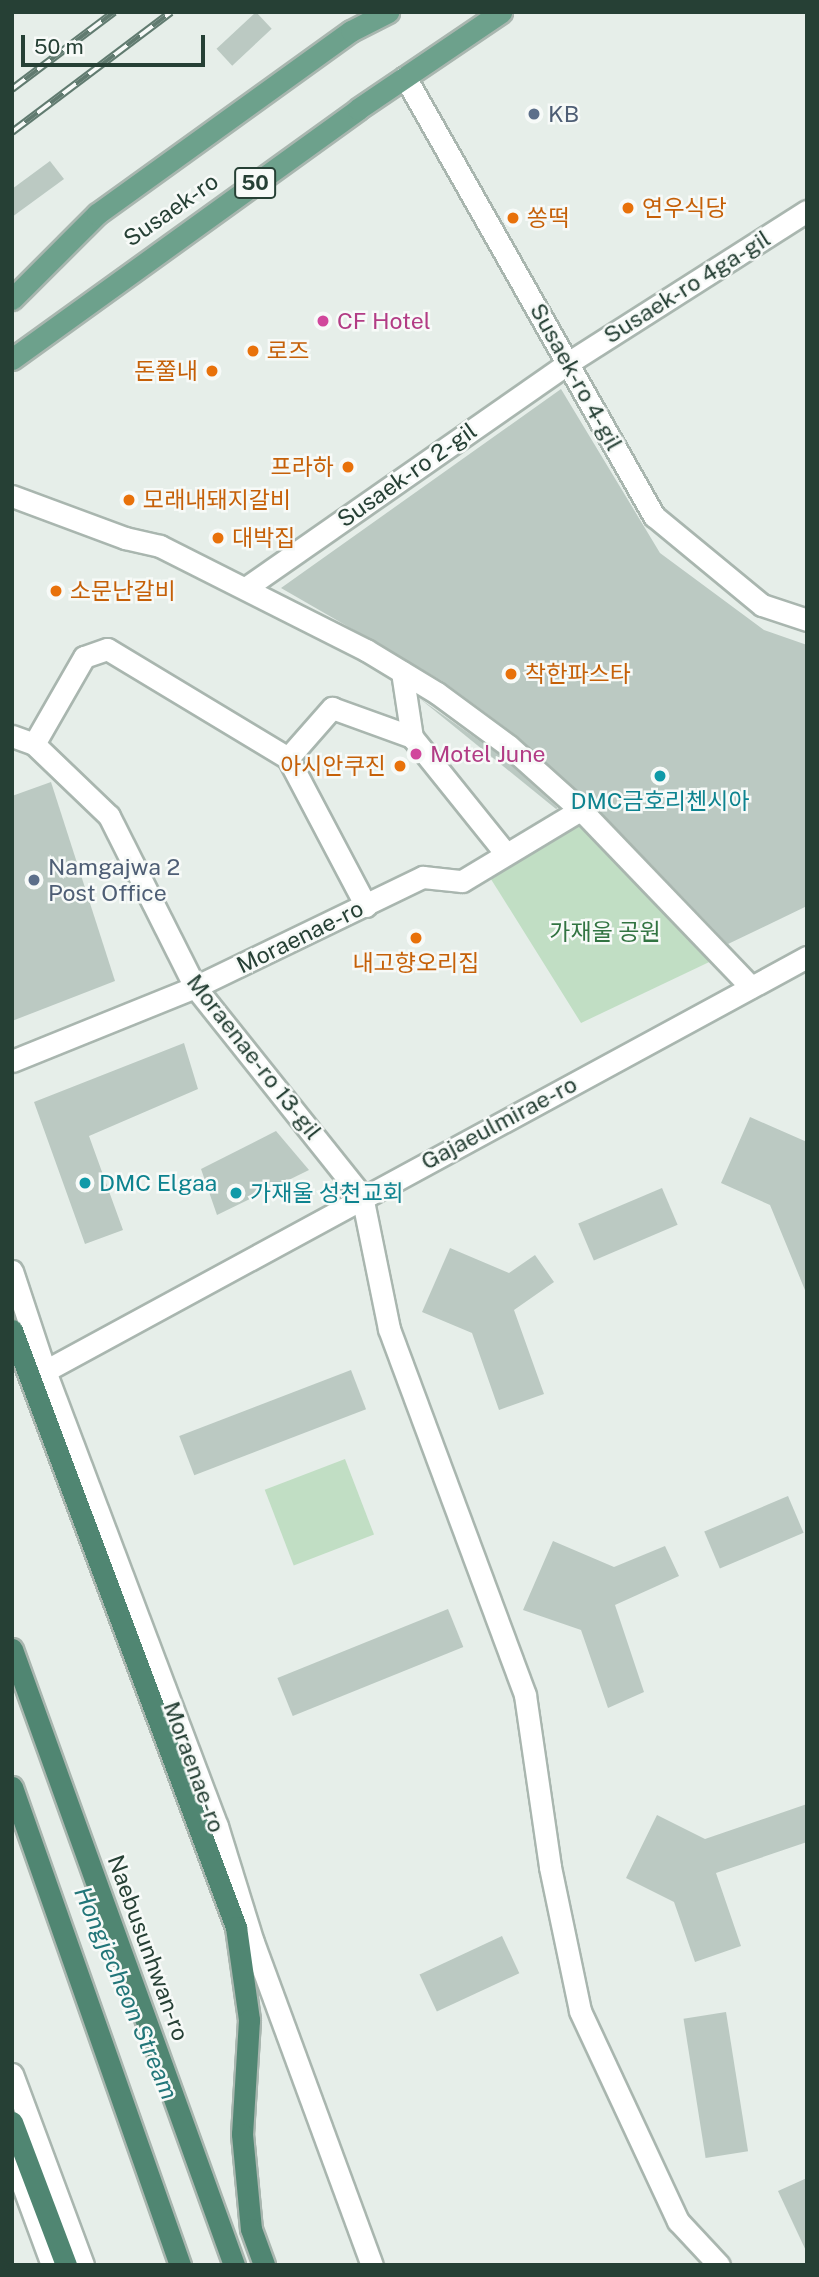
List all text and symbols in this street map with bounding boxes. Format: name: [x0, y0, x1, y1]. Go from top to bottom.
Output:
scale bar: [24, 21, 208, 65]
text: 50 m: [34, 34, 84, 59]
place label: KB: [548, 100, 579, 128]
marker: KB: [526, 106, 542, 122]
road number: 50: [234, 166, 276, 200]
street label: Susaek-ro: [118, 167, 224, 253]
place label: 연우식당: [642, 194, 727, 222]
marker: 연우식당: [620, 200, 636, 216]
place label: 쏭떡: [527, 204, 569, 232]
marker: 쏭떡: [505, 210, 521, 226]
street label: Susaek-ro 4ga-gil: [599, 225, 775, 349]
street label: Susaek-ro 4-gil: [524, 298, 628, 456]
place label: CF Hotel: [337, 307, 431, 335]
marker: CF Hotel: [315, 313, 331, 329]
place label: 로즈: [267, 337, 309, 365]
marker: 로즈: [245, 343, 261, 359]
place label: 돈쭐내: [135, 357, 198, 385]
marker: 돈쭐내: [204, 363, 220, 379]
street label: Susaek-ro 2-gil: [332, 417, 482, 533]
place label: 프라하: [271, 453, 334, 481]
marker: 프라하: [340, 459, 356, 475]
place label: 모래내돼지갈비: [143, 486, 291, 514]
marker: 모래내돼지갈비: [121, 492, 137, 508]
place label: 대박집: [232, 524, 295, 552]
marker: 대박집: [210, 530, 226, 546]
place label: 소문난갈비: [70, 577, 176, 605]
marker: 소문난갈비: [48, 583, 64, 599]
place label: 착한파스타: [525, 660, 631, 688]
marker: 착한파스타: [503, 666, 519, 682]
place label: Motel June: [430, 740, 546, 768]
marker: Motel June: [408, 746, 424, 762]
place label: 아시안쿠진: [280, 752, 386, 780]
marker: 아시안쿠진: [392, 758, 408, 774]
marker: DMC금호리첸시아: [652, 768, 668, 784]
place label: DMC금호리첸시아: [570, 787, 750, 815]
place label: Namgajwa 2 Post Office: [48, 853, 180, 907]
marker: Namgajwa 2 Post Office: [26, 872, 42, 888]
street label: Moraenae-ro: [232, 895, 368, 979]
park label: 가재울 공원: [549, 918, 661, 946]
marker: 내고향오리집: [408, 930, 424, 946]
place label: 내고향오리집: [353, 949, 479, 977]
street label: Moraenae-ro 13-gil: [181, 969, 327, 1145]
street label: Gajaeulmirae-ro: [416, 1070, 582, 1176]
place label: DMC Elgaa: [99, 1169, 217, 1197]
marker: DMC Elgaa: [77, 1175, 93, 1191]
place label: 가재울 성천교회: [250, 1179, 404, 1207]
marker: 가재울 성천교회: [228, 1185, 244, 1201]
street label: Moraenae-ro: [158, 1698, 230, 1836]
street label: Naebusunhwan-ro: [102, 1851, 194, 2045]
water label: Hongjecheon Stream: [68, 1882, 184, 2104]

